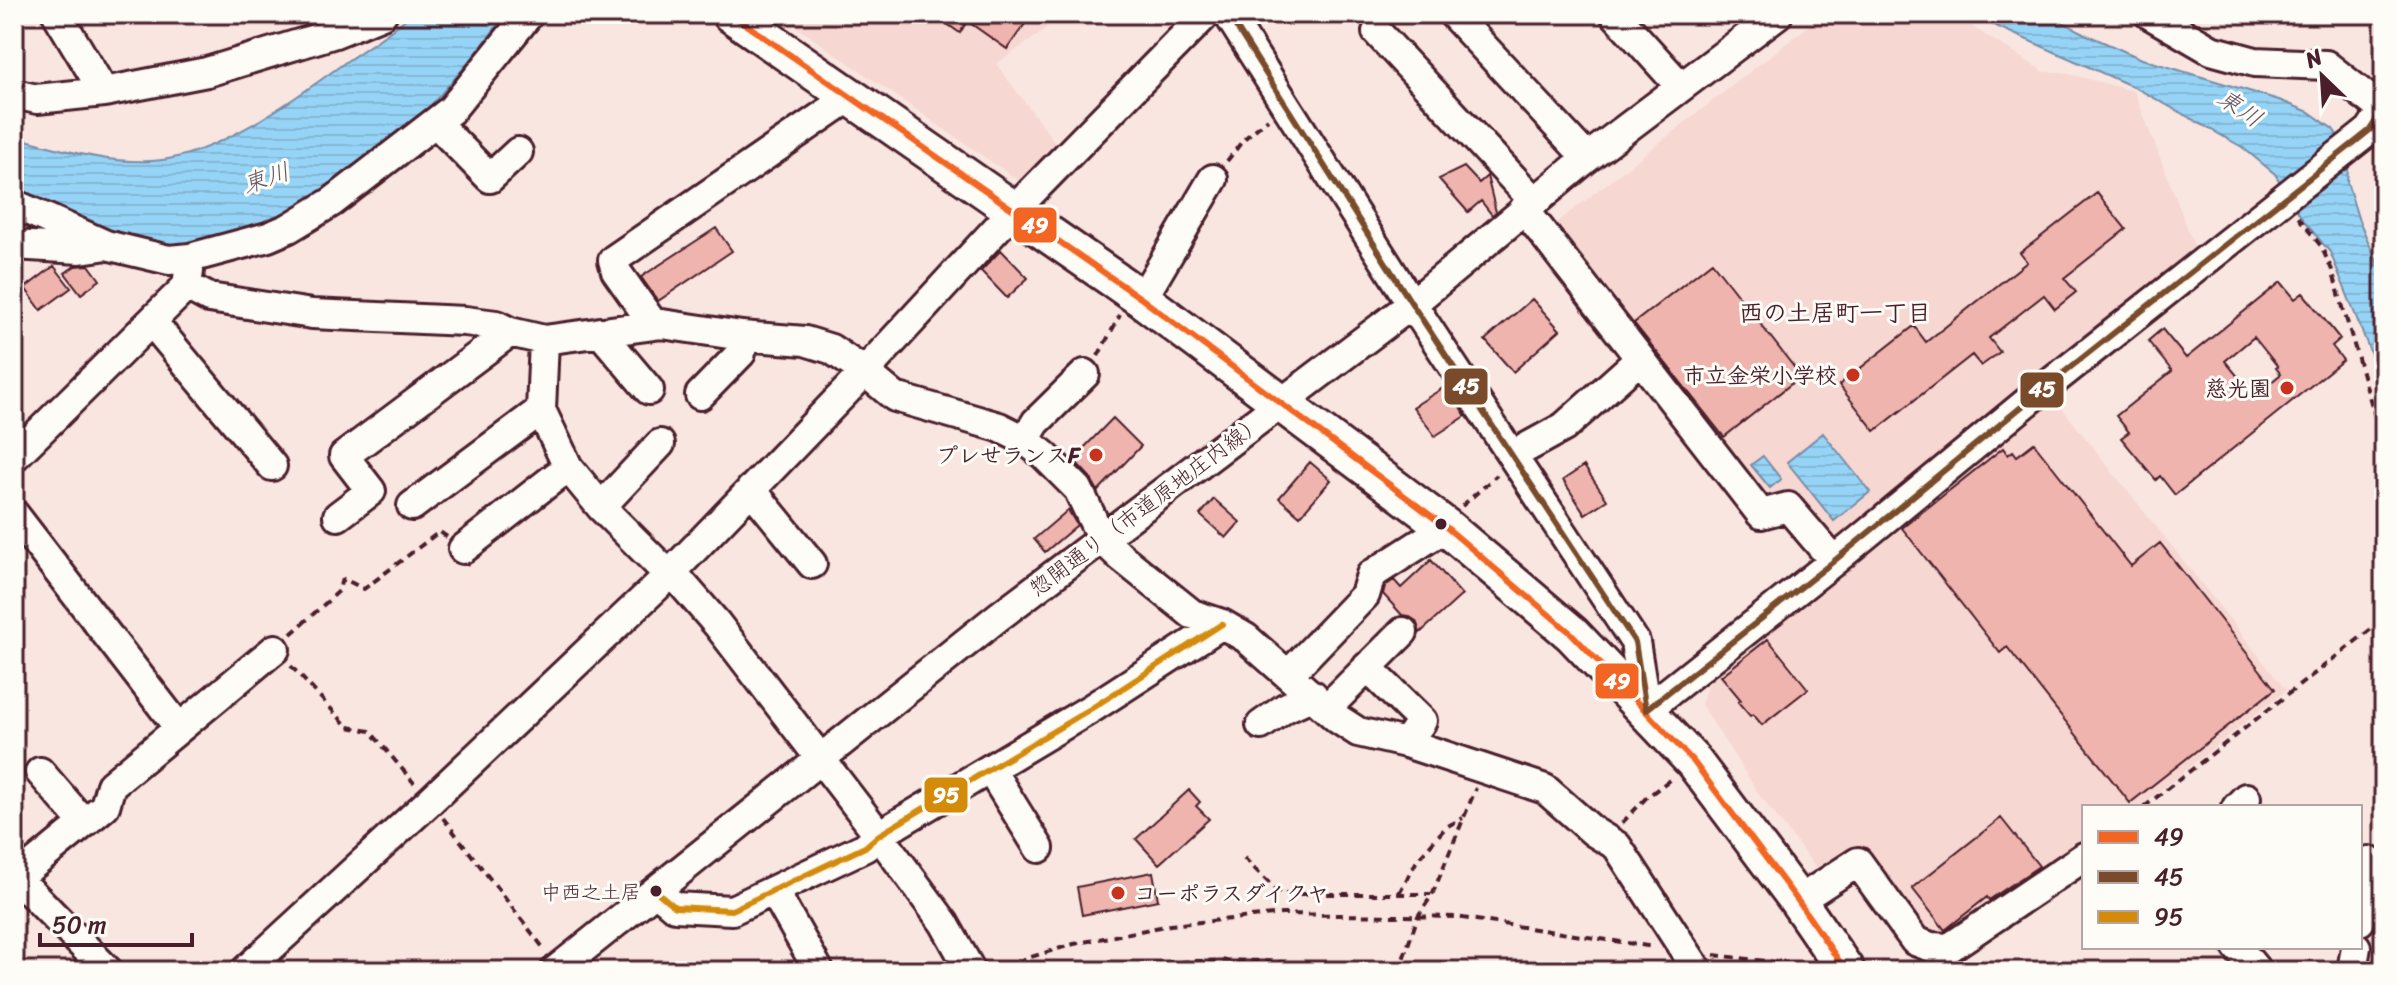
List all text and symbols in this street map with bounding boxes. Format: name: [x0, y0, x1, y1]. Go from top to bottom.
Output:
north arrow: [2282, 36, 2362, 116]
text: N: [2298, 37, 2330, 80]
water label: 東川: [2208, 77, 2272, 139]
water label: 東川: [237, 151, 295, 205]
line badge: 49: [1012, 206, 1058, 244]
text: 49: [1020, 206, 1049, 245]
district label: 西の土居町一丁目: [1739, 292, 1931, 334]
place label: 市立金栄小学校: [1683, 356, 1837, 395]
marker: 市立金栄小学校: [1844, 366, 1862, 384]
line badge: 45: [1443, 367, 1489, 406]
text: 45: [1451, 367, 1480, 406]
place label: 慈光園: [2205, 369, 2271, 408]
text: 45: [2027, 370, 2056, 409]
line badge: 45: [2019, 371, 2065, 409]
marker: 慈光園: [2278, 379, 2296, 397]
street label: 惣開通り（市道原地庄内線）: [1020, 404, 1272, 607]
place label: プレせランスF: [936, 436, 1082, 475]
marker: プレせランスF: [1087, 446, 1105, 464]
unlabelled marker: [1433, 516, 1449, 532]
line badge: 49: [1594, 662, 1640, 700]
text: 49: [1602, 662, 1631, 701]
line badge: 95: [923, 776, 969, 814]
text: 95: [933, 776, 960, 815]
legend: [2082, 805, 2362, 949]
text: 49: [2154, 816, 2184, 858]
text: 45: [2154, 856, 2184, 898]
place label: コーポラスダイクヤ: [1134, 874, 1329, 913]
place label: 中西之土居: [541, 875, 641, 910]
marker: 中西之土居: [648, 883, 664, 899]
marker: コーポラスダイクヤ: [1109, 884, 1127, 902]
text: 95: [2154, 896, 2183, 938]
scale bar: [40, 897, 192, 947]
text: 50 m: [52, 904, 107, 946]

